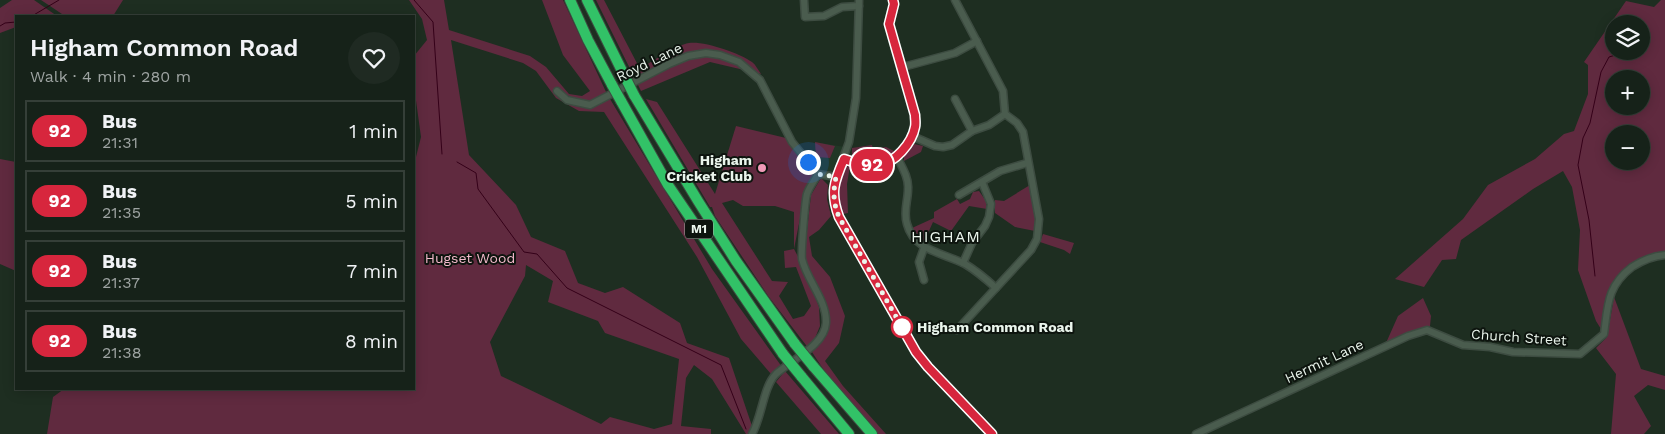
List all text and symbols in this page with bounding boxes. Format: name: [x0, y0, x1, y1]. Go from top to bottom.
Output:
map controls: [1605, 15, 1650, 170]
button: layers: [1605, 15, 1650, 60]
button: heart: [348, 32, 400, 84]
text: Higham Common Road: [30, 34, 298, 62]
street label: Royd Lane: [614, 39, 684, 85]
text: Walk · 4 min · 280 m: [30, 67, 191, 86]
button: +: [1605, 70, 1650, 115]
text: Bus: [102, 110, 137, 133]
text: 92: [49, 120, 70, 141]
text: 1 min: [349, 120, 398, 143]
button: −: [1605, 125, 1650, 170]
text: 21:31: [102, 133, 138, 152]
line badge: 92: [850, 149, 894, 181]
your location: [796, 150, 821, 175]
place label: Higham Cricket Club: [666, 152, 752, 184]
text: 92: [861, 154, 883, 175]
marker: Higham Cricket Club: [756, 162, 768, 174]
text: Bus: [102, 180, 137, 203]
text: 92: [49, 190, 70, 211]
text: 5 min: [346, 190, 398, 213]
text: 21:35: [102, 203, 141, 222]
road number: M1: [685, 220, 713, 238]
district label: HIGHAM: [911, 227, 981, 246]
text: Bus: [102, 250, 137, 273]
park label: Hugset Wood: [425, 250, 515, 266]
text: 92: [49, 260, 70, 281]
text: 7 min: [347, 260, 398, 283]
text: 21:37: [102, 273, 140, 292]
marker: Higham Common Road: [891, 316, 913, 338]
place label: Higham Common Road: [917, 319, 1073, 335]
text: Bus: [102, 320, 137, 343]
street label: Church Street: [1471, 326, 1567, 348]
text: 92: [49, 330, 70, 351]
text: 8 min: [345, 330, 398, 353]
street label: Hermit Lane: [1282, 336, 1366, 386]
text: 21:38: [102, 343, 142, 362]

